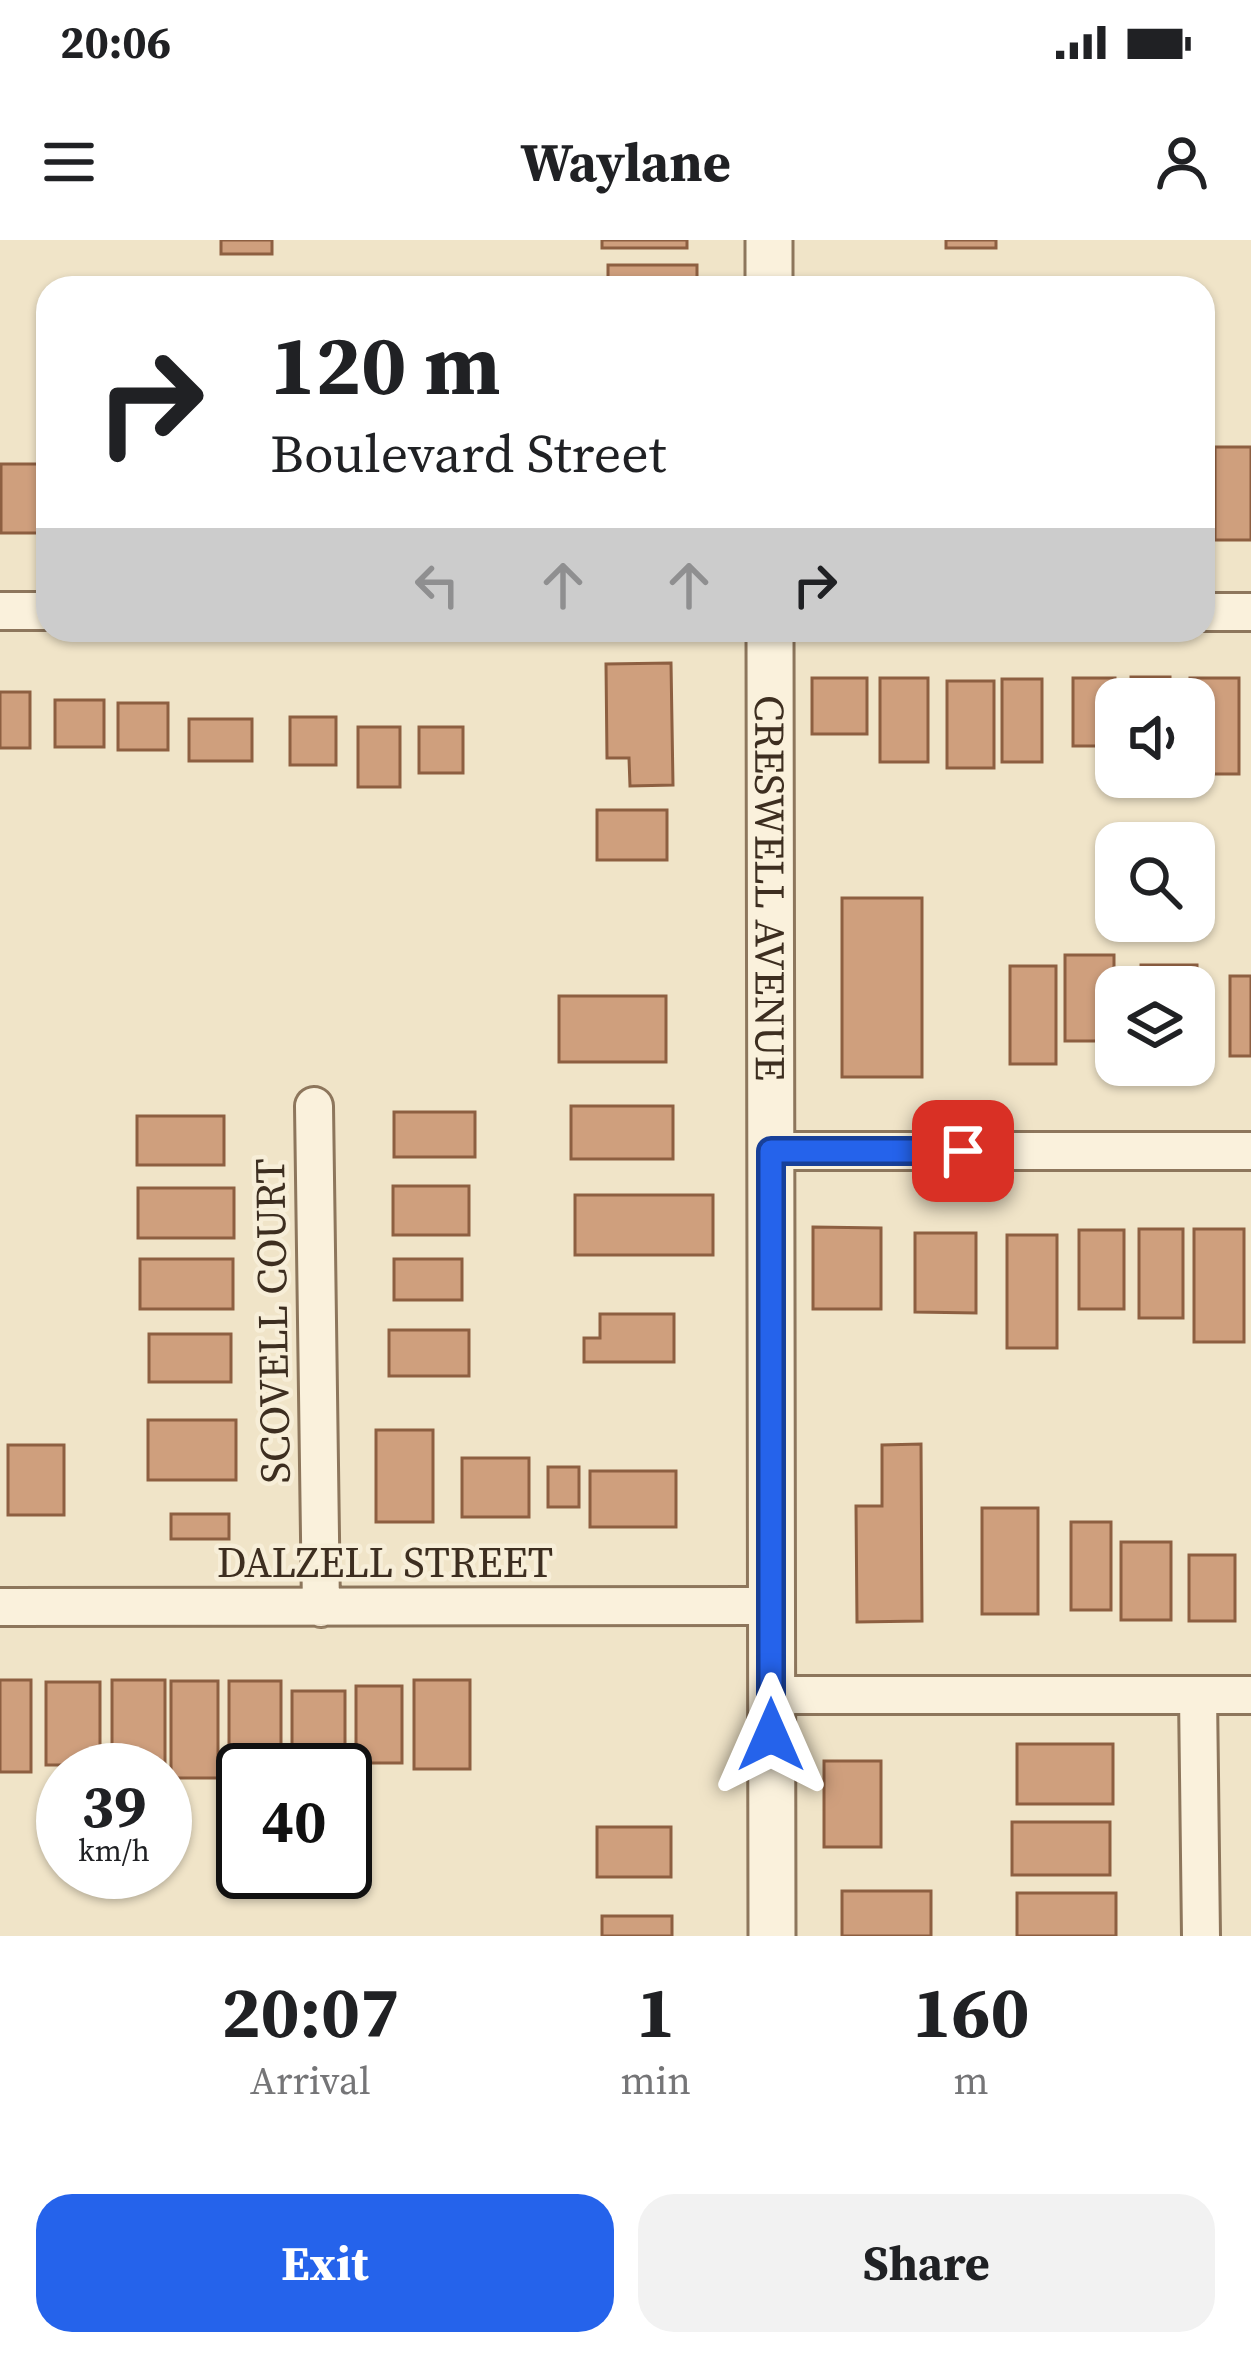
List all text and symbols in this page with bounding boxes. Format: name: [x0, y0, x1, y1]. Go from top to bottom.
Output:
text: 20:06: [60, 11, 171, 73]
text: Waylane: [520, 125, 731, 199]
icon: menu: [36, 129, 102, 195]
icon: person: [1149, 129, 1215, 195]
text: 120 m: [270, 307, 501, 422]
icon: right: [72, 324, 228, 480]
text: Boulevard Street: [270, 416, 666, 490]
icon: left: [404, 552, 470, 618]
icon: ahead: [530, 552, 596, 618]
icon: ahead: [656, 552, 722, 618]
icon: right: [782, 552, 848, 618]
map controls: [1095, 678, 1215, 1086]
button: sound: [1095, 678, 1215, 798]
street label: CRESWELL AVENUE: [741, 695, 800, 1081]
button: search: [1095, 822, 1215, 942]
button: layers: [1095, 966, 1215, 1086]
pin: [912, 1100, 1014, 1202]
icon: arrive: [930, 1118, 996, 1184]
street label: SCOVELL COURT: [240, 1158, 304, 1484]
street label: DALZELL STREET: [217, 1533, 553, 1591]
position arrow: [708, 1672, 834, 1798]
speed limit sign: 40: [216, 1743, 372, 1899]
text: 39: [81, 1765, 147, 1847]
text: km/h: [78, 1830, 150, 1871]
text: 20:07: [221, 1962, 399, 2061]
text: 1: [636, 1962, 675, 2061]
text: 160: [912, 1962, 1030, 2061]
text: Arrival: [250, 2054, 371, 2107]
text: min: [621, 2054, 691, 2107]
text: m: [953, 2054, 989, 2107]
button: Exit: [36, 2194, 614, 2332]
button: Share: [638, 2194, 1215, 2332]

